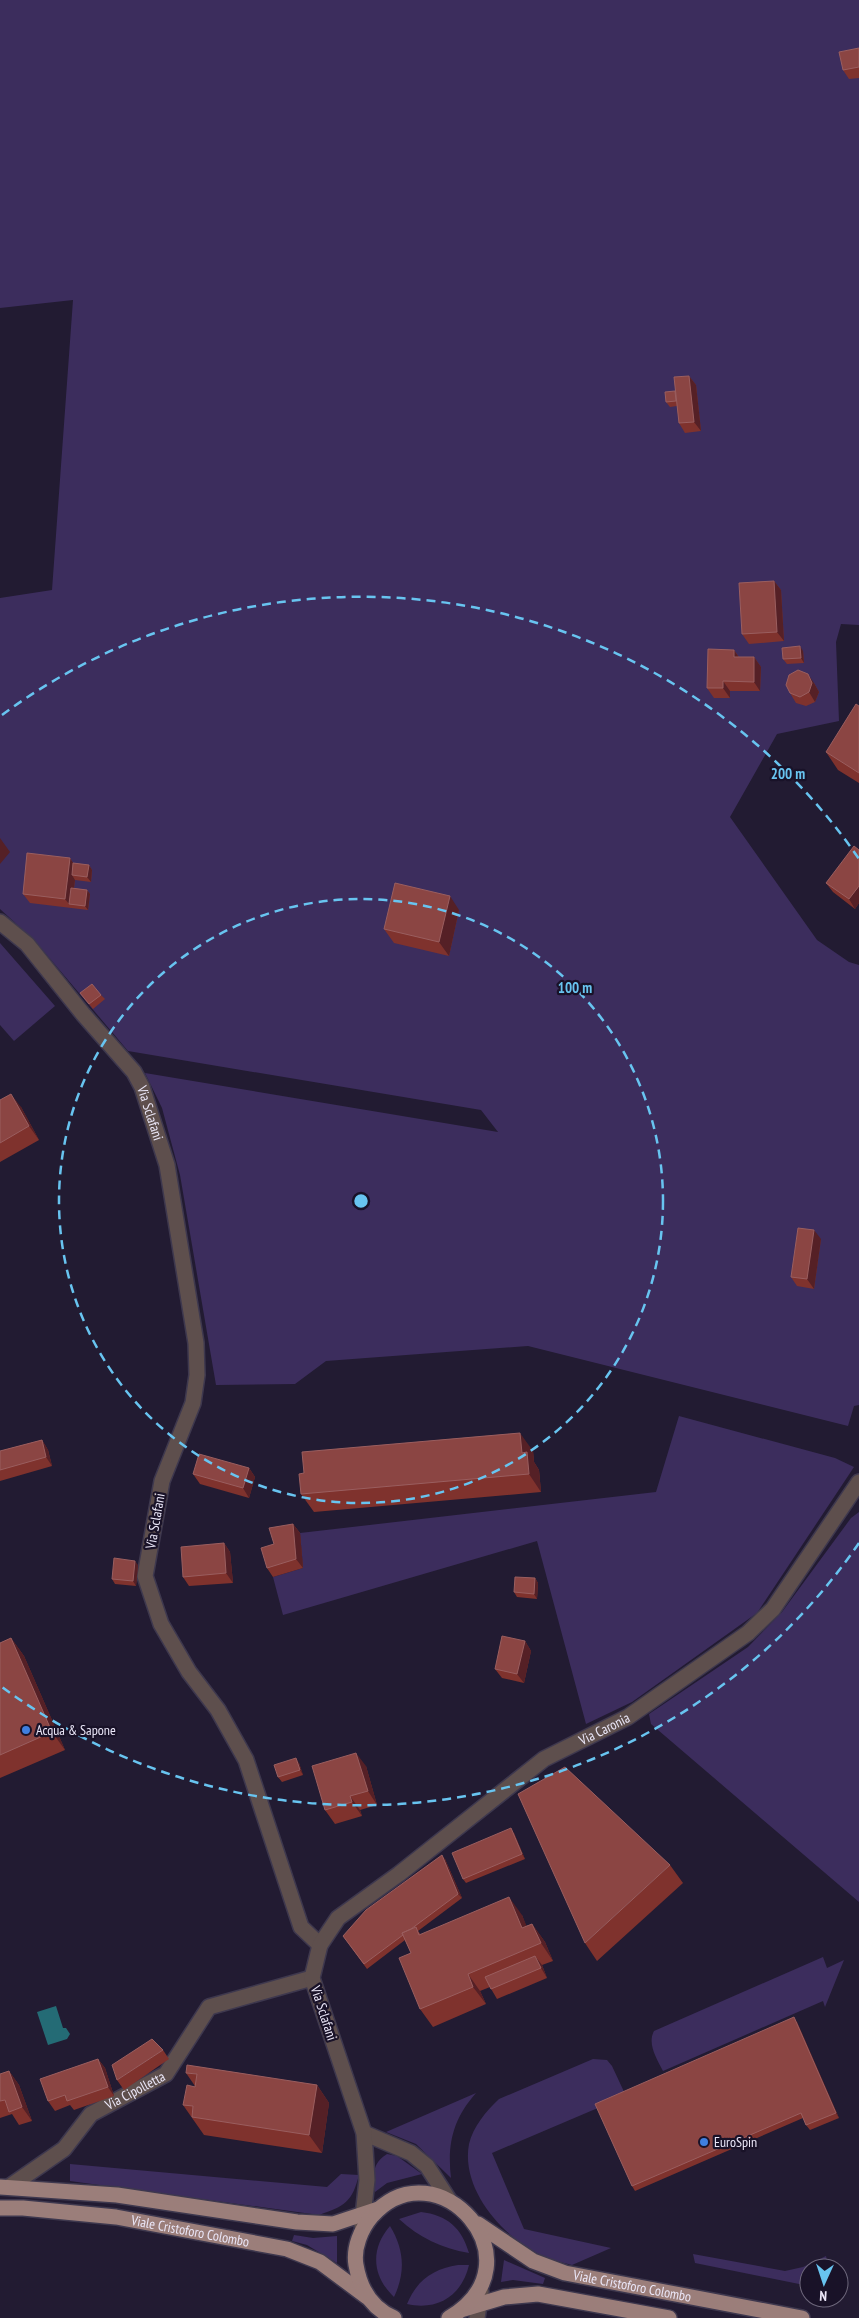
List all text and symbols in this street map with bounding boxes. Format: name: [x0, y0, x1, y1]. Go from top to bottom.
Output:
text: 200 m: [771, 764, 805, 783]
text: 100 m: [558, 978, 592, 997]
street label: Via Sclafani: [133, 1082, 168, 1143]
centre of rings: [352, 1192, 370, 1210]
street label: Via Sclafani: [141, 1492, 169, 1551]
street label: Via Caronia: [575, 1709, 633, 1750]
place label: Acqua & Sapone: [36, 1721, 116, 1739]
marker: Acqua & Sapone: [20, 1724, 32, 1736]
street label: Via Sclafani: [306, 1982, 341, 2043]
street label: Via Cipolletta: [101, 2067, 168, 2114]
place label: EuroSpin: [714, 2133, 757, 2151]
marker: EuroSpin: [698, 2136, 710, 2148]
street label: Viale Cristoforo Colombo: [129, 2211, 251, 2251]
north arrow: [799, 2258, 849, 2308]
street label: Viale Cristoforo Colombo: [571, 2266, 693, 2306]
text: N: [819, 2287, 828, 2305]

